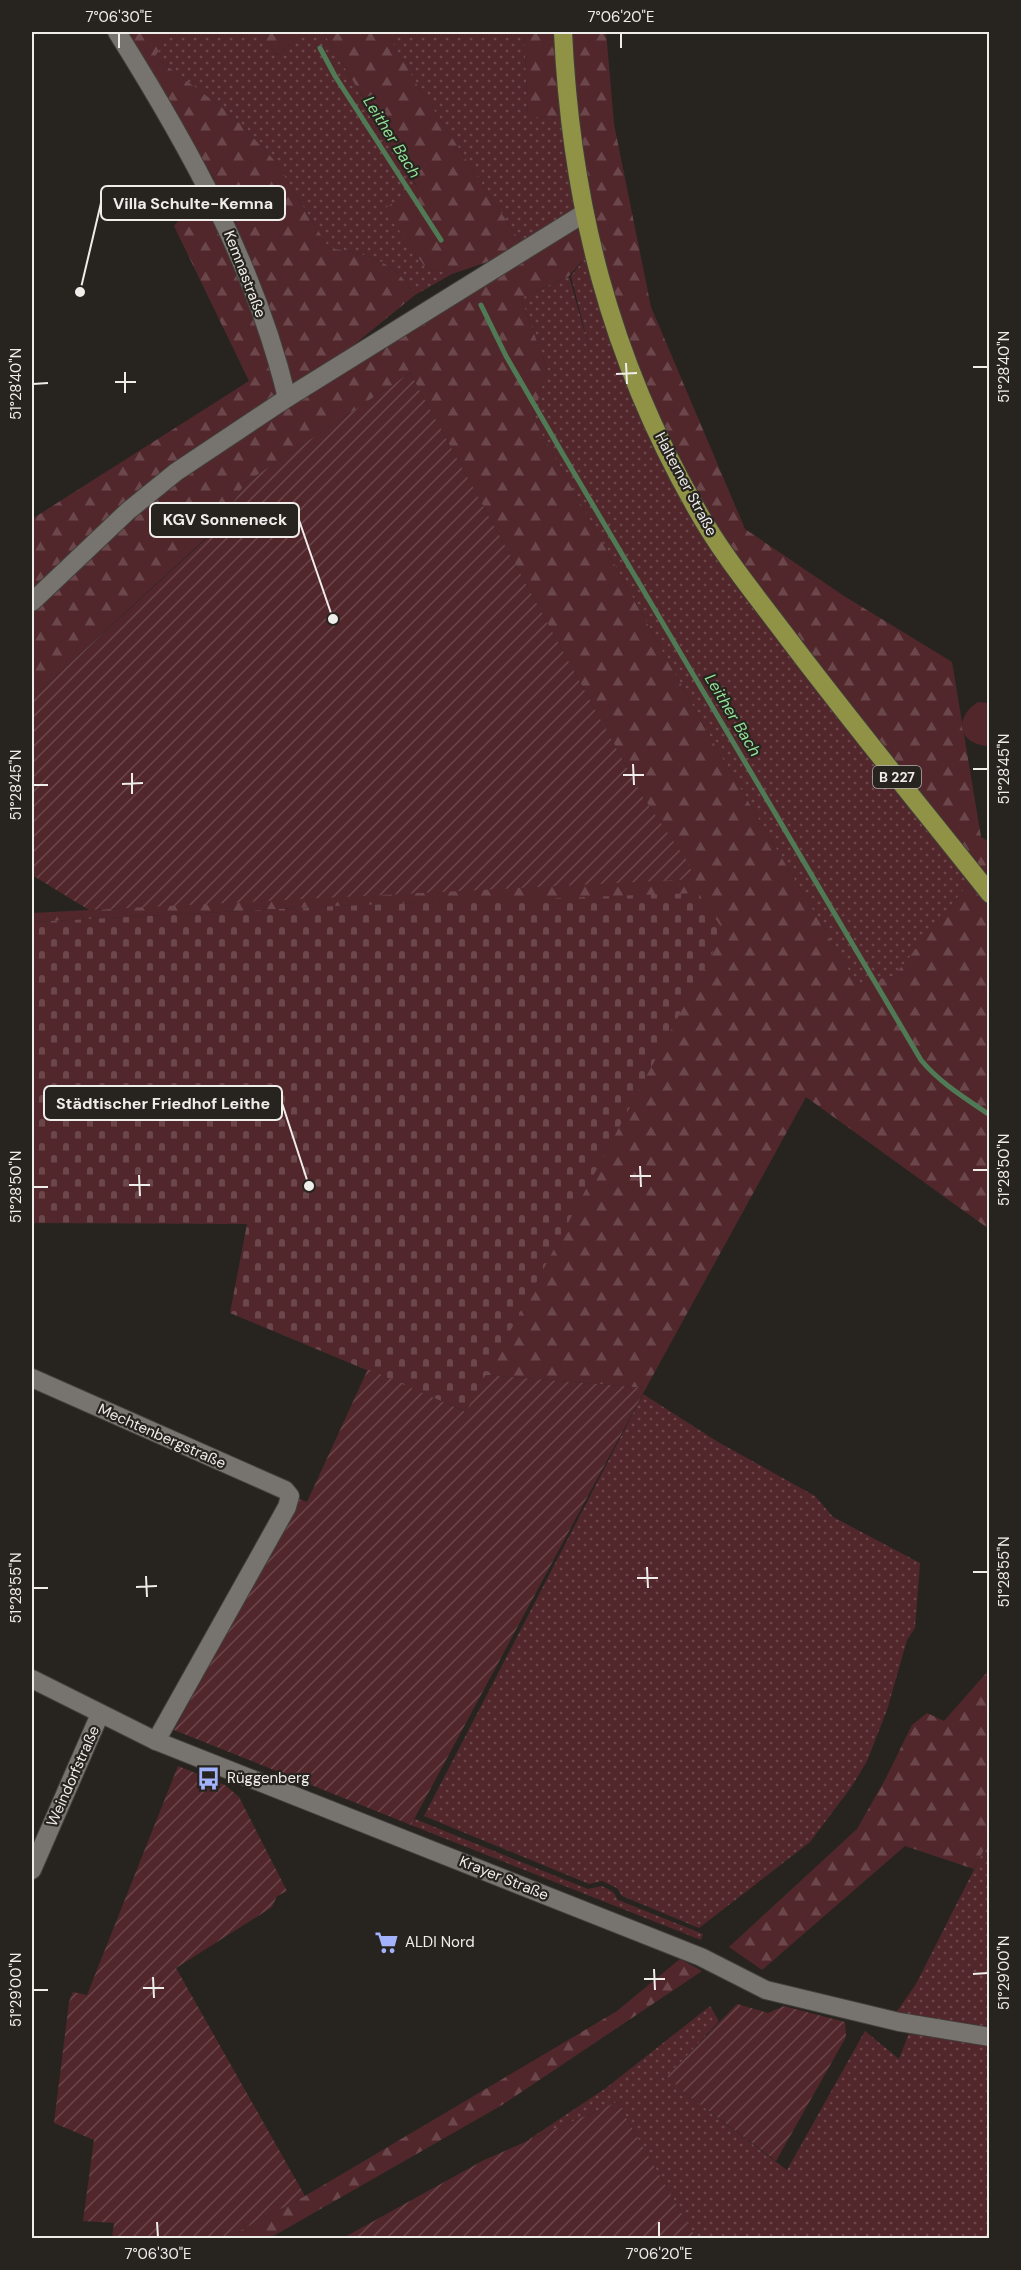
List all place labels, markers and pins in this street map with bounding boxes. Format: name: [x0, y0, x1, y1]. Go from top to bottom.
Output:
callout: Villa Schulte-Kemna: [101, 186, 285, 220]
callout: KGV Sonneneck: [150, 503, 299, 537]
callout: Städtischer Friedhof Leithe: [44, 1086, 282, 1120]
bus stop icon: Rüggenberg: [196, 1765, 222, 1791]
place label: Rüggenberg: [227, 1768, 310, 1788]
supermarket icon: ALDI Nord: [374, 1929, 400, 1955]
place label: ALDI Nord: [405, 1932, 475, 1952]

